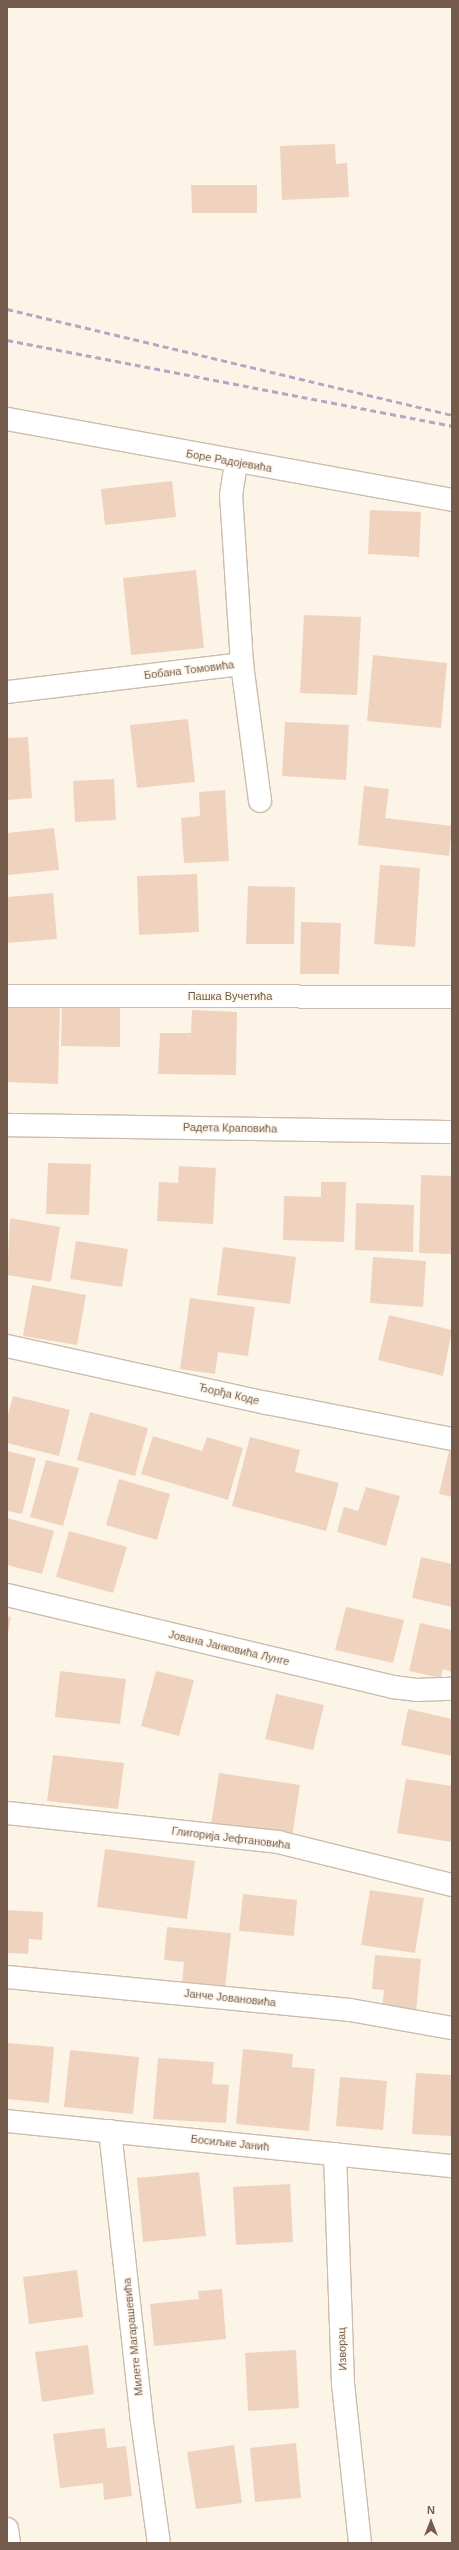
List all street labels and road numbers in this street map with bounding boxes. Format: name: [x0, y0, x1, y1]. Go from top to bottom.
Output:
street label: Боре Радојевића: [185, 447, 273, 475]
street label: Бобана Томовића: [143, 658, 235, 682]
street label: Пашка Вучетића: [188, 989, 272, 1003]
street label: Радета Краповића: [183, 1121, 277, 1135]
street label: Ђорђа Коде: [197, 1381, 261, 1407]
street label: Јована Јанковића Лунге: [167, 1628, 291, 1668]
street label: Глигорија Јефтановића: [171, 1824, 291, 1852]
street label: Јанче Јовановића: [183, 1987, 277, 2009]
street label: Босиљке Јанић: [190, 2132, 270, 2154]
street label: Милете Магарашевића: [120, 2278, 146, 2396]
street label: Изворац: [335, 2327, 349, 2371]

